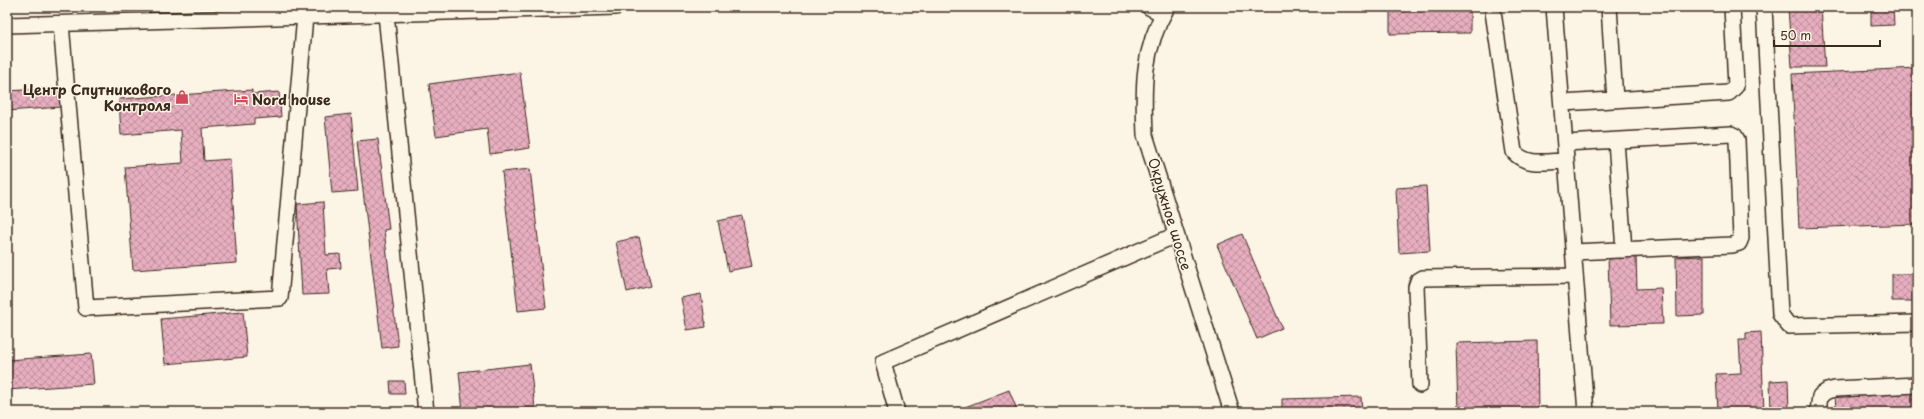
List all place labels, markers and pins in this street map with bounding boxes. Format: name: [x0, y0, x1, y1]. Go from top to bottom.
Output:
place label: Центр Спутникового Контроля: [23, 79, 171, 116]
shop icon: Центр Спутникового Контроля: [174, 89, 190, 105]
place label: Nord house: [252, 89, 331, 110]
hotel icon: Nord house: [233, 91, 249, 107]

